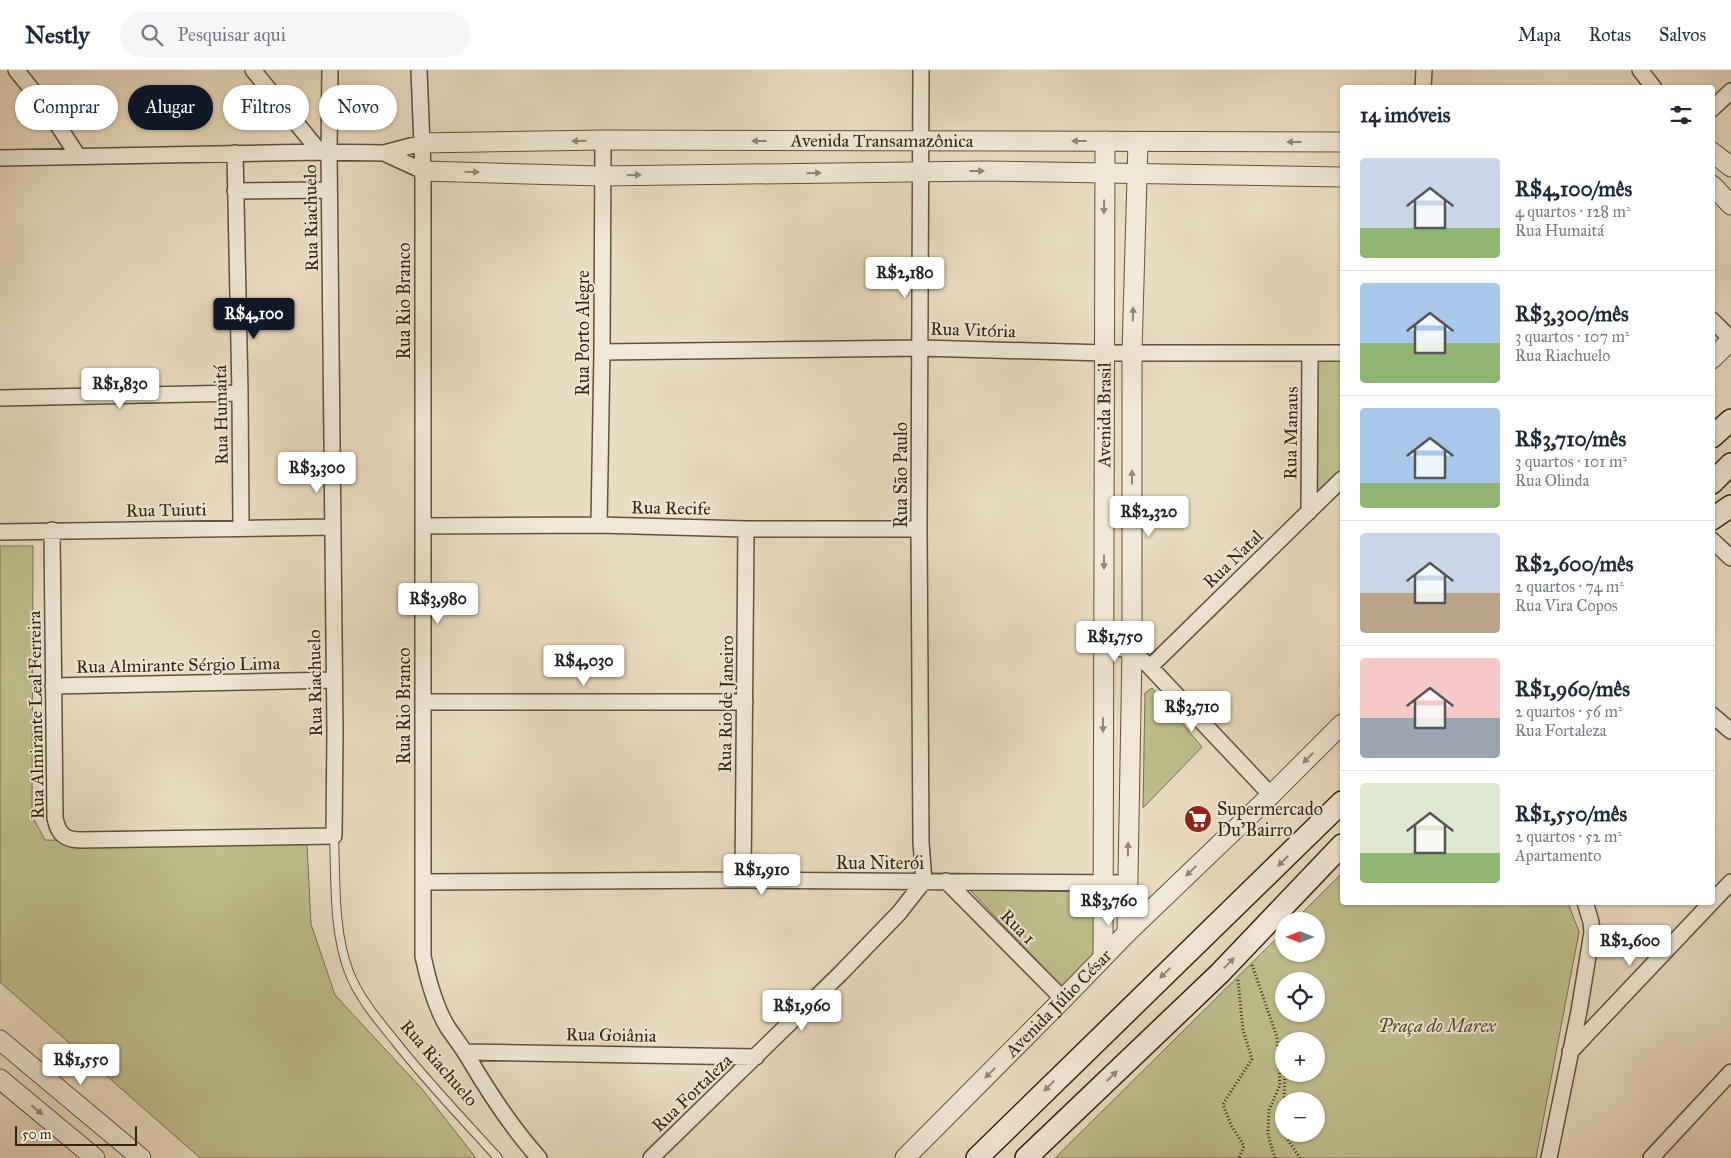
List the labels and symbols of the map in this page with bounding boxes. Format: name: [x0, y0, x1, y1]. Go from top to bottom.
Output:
street label: Avenida Transamazônica: [790, 130, 974, 152]
one-way arrow: [571, 137, 587, 145]
one-way arrow: [751, 137, 767, 145]
one-way arrow: [1071, 137, 1087, 145]
one-way arrow: [1286, 138, 1302, 146]
street label: Rua Riachuelo: [299, 164, 323, 272]
one-way arrow: [969, 167, 985, 175]
one-way arrow: [464, 169, 480, 177]
one-way arrow: [807, 169, 823, 177]
one-way arrow: [627, 171, 643, 179]
one-way arrow: [1100, 200, 1108, 216]
street label: Rua Rio Branco: [393, 243, 415, 359]
pin: R$2,180: [859, 256, 951, 299]
street label: Rua Porto Alegre: [572, 270, 595, 396]
pin: R$4,100: [208, 298, 300, 340]
one-way arrow: [1129, 306, 1137, 322]
street label: Rua Vitória: [930, 318, 1017, 343]
street label: Avenida Brasil: [1093, 362, 1115, 469]
street label: Rua Humaitá: [209, 364, 233, 465]
pin: R$1,830: [74, 368, 166, 410]
street label: Rua Manaus: [1279, 386, 1303, 480]
street label: Rua São Paulo: [890, 422, 912, 528]
pin: R$3,300: [271, 452, 363, 494]
one-way arrow: [1128, 468, 1136, 484]
street label: Rua Recife: [631, 496, 711, 520]
pin: R$2,320: [1103, 496, 1195, 538]
street label: Rua Tuiuti: [125, 498, 207, 522]
street label: Rua Natal: [1198, 525, 1268, 593]
one-way arrow: [1100, 555, 1108, 571]
pin: R$3,980: [392, 582, 484, 625]
street label: Rua Almirante Leal Ferreira: [23, 610, 49, 819]
pin: R$1,750: [1069, 620, 1161, 663]
street label: Rua Riachuelo: [303, 629, 327, 737]
street label: Rua Rio de Janeiro: [714, 635, 739, 773]
pin: R$4,030: [538, 644, 630, 687]
street label: Rua Rio Branco: [393, 648, 415, 764]
street label: Rua Almirante Sérgio Lima: [76, 652, 281, 679]
pin: R$3,710: [1146, 690, 1238, 733]
one-way arrow: [1099, 717, 1107, 733]
one-way arrow: [1302, 752, 1314, 764]
place label: Supermercado Du'Bairro: [1217, 798, 1323, 841]
supermarket icon: Supermercado Du'Bairro: [1183, 804, 1213, 834]
one-way arrow: [1125, 841, 1133, 857]
street label: Rua Niterói: [836, 852, 924, 874]
pin: R$1,910: [716, 854, 808, 896]
one-way arrow: [1277, 855, 1289, 867]
one-way arrow: [1185, 865, 1197, 877]
pin: R$3,760: [1063, 884, 1155, 927]
street label: Rua 1: [996, 905, 1040, 949]
north arrow: [1275, 912, 1325, 962]
pin: R$2,600: [1584, 924, 1676, 967]
street label: Avenida Júlio César: [1000, 944, 1116, 1062]
one-way arrow: [1223, 958, 1235, 970]
one-way arrow: [1160, 967, 1172, 979]
pin: R$1,960: [756, 990, 848, 1032]
street label: Rua Riachuelo: [395, 1015, 483, 1111]
park label: Praça do Marex: [1378, 1015, 1497, 1037]
street label: Rua Goiânia: [565, 1023, 657, 1047]
pin: R$1,550: [35, 1044, 127, 1086]
street label: Rua Fortaleza: [647, 1049, 737, 1137]
one-way arrow: [984, 1067, 996, 1079]
one-way arrow: [1105, 1070, 1117, 1082]
one-way arrow: [1043, 1080, 1055, 1092]
one-way arrow: [31, 1104, 43, 1116]
scale bar: [15, 1123, 138, 1146]

